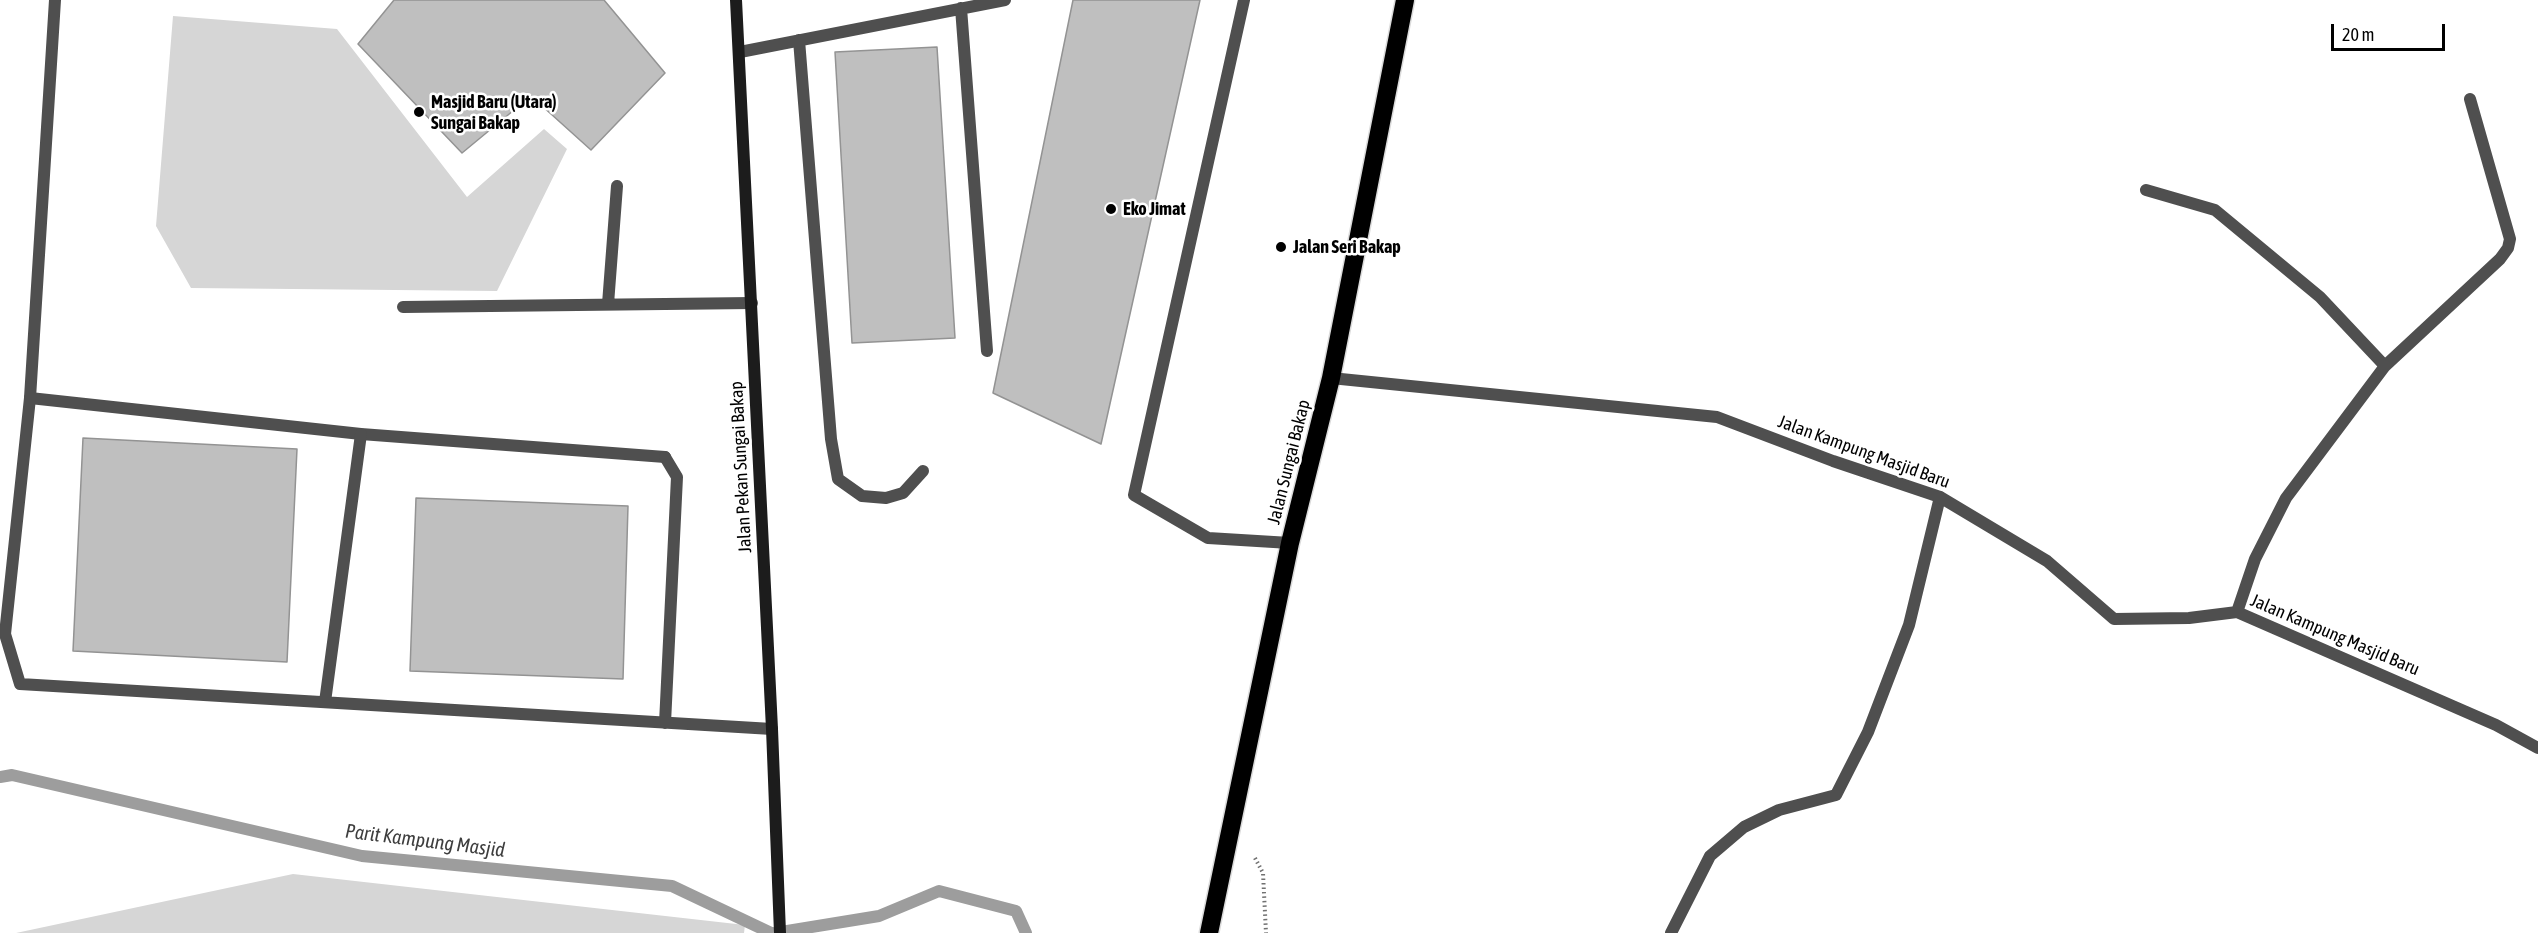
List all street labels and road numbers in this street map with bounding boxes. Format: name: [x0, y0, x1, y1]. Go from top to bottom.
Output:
street label: Jalan Pekan Sungai Bakap: [726, 381, 756, 553]
street label: Jalan Sungai Bakap: [1263, 398, 1315, 526]
street label: Jalan Kampung Masjid Baru: [1775, 411, 1953, 493]
street label: Jalan Kampung Masjid Baru: [2247, 590, 2423, 680]

